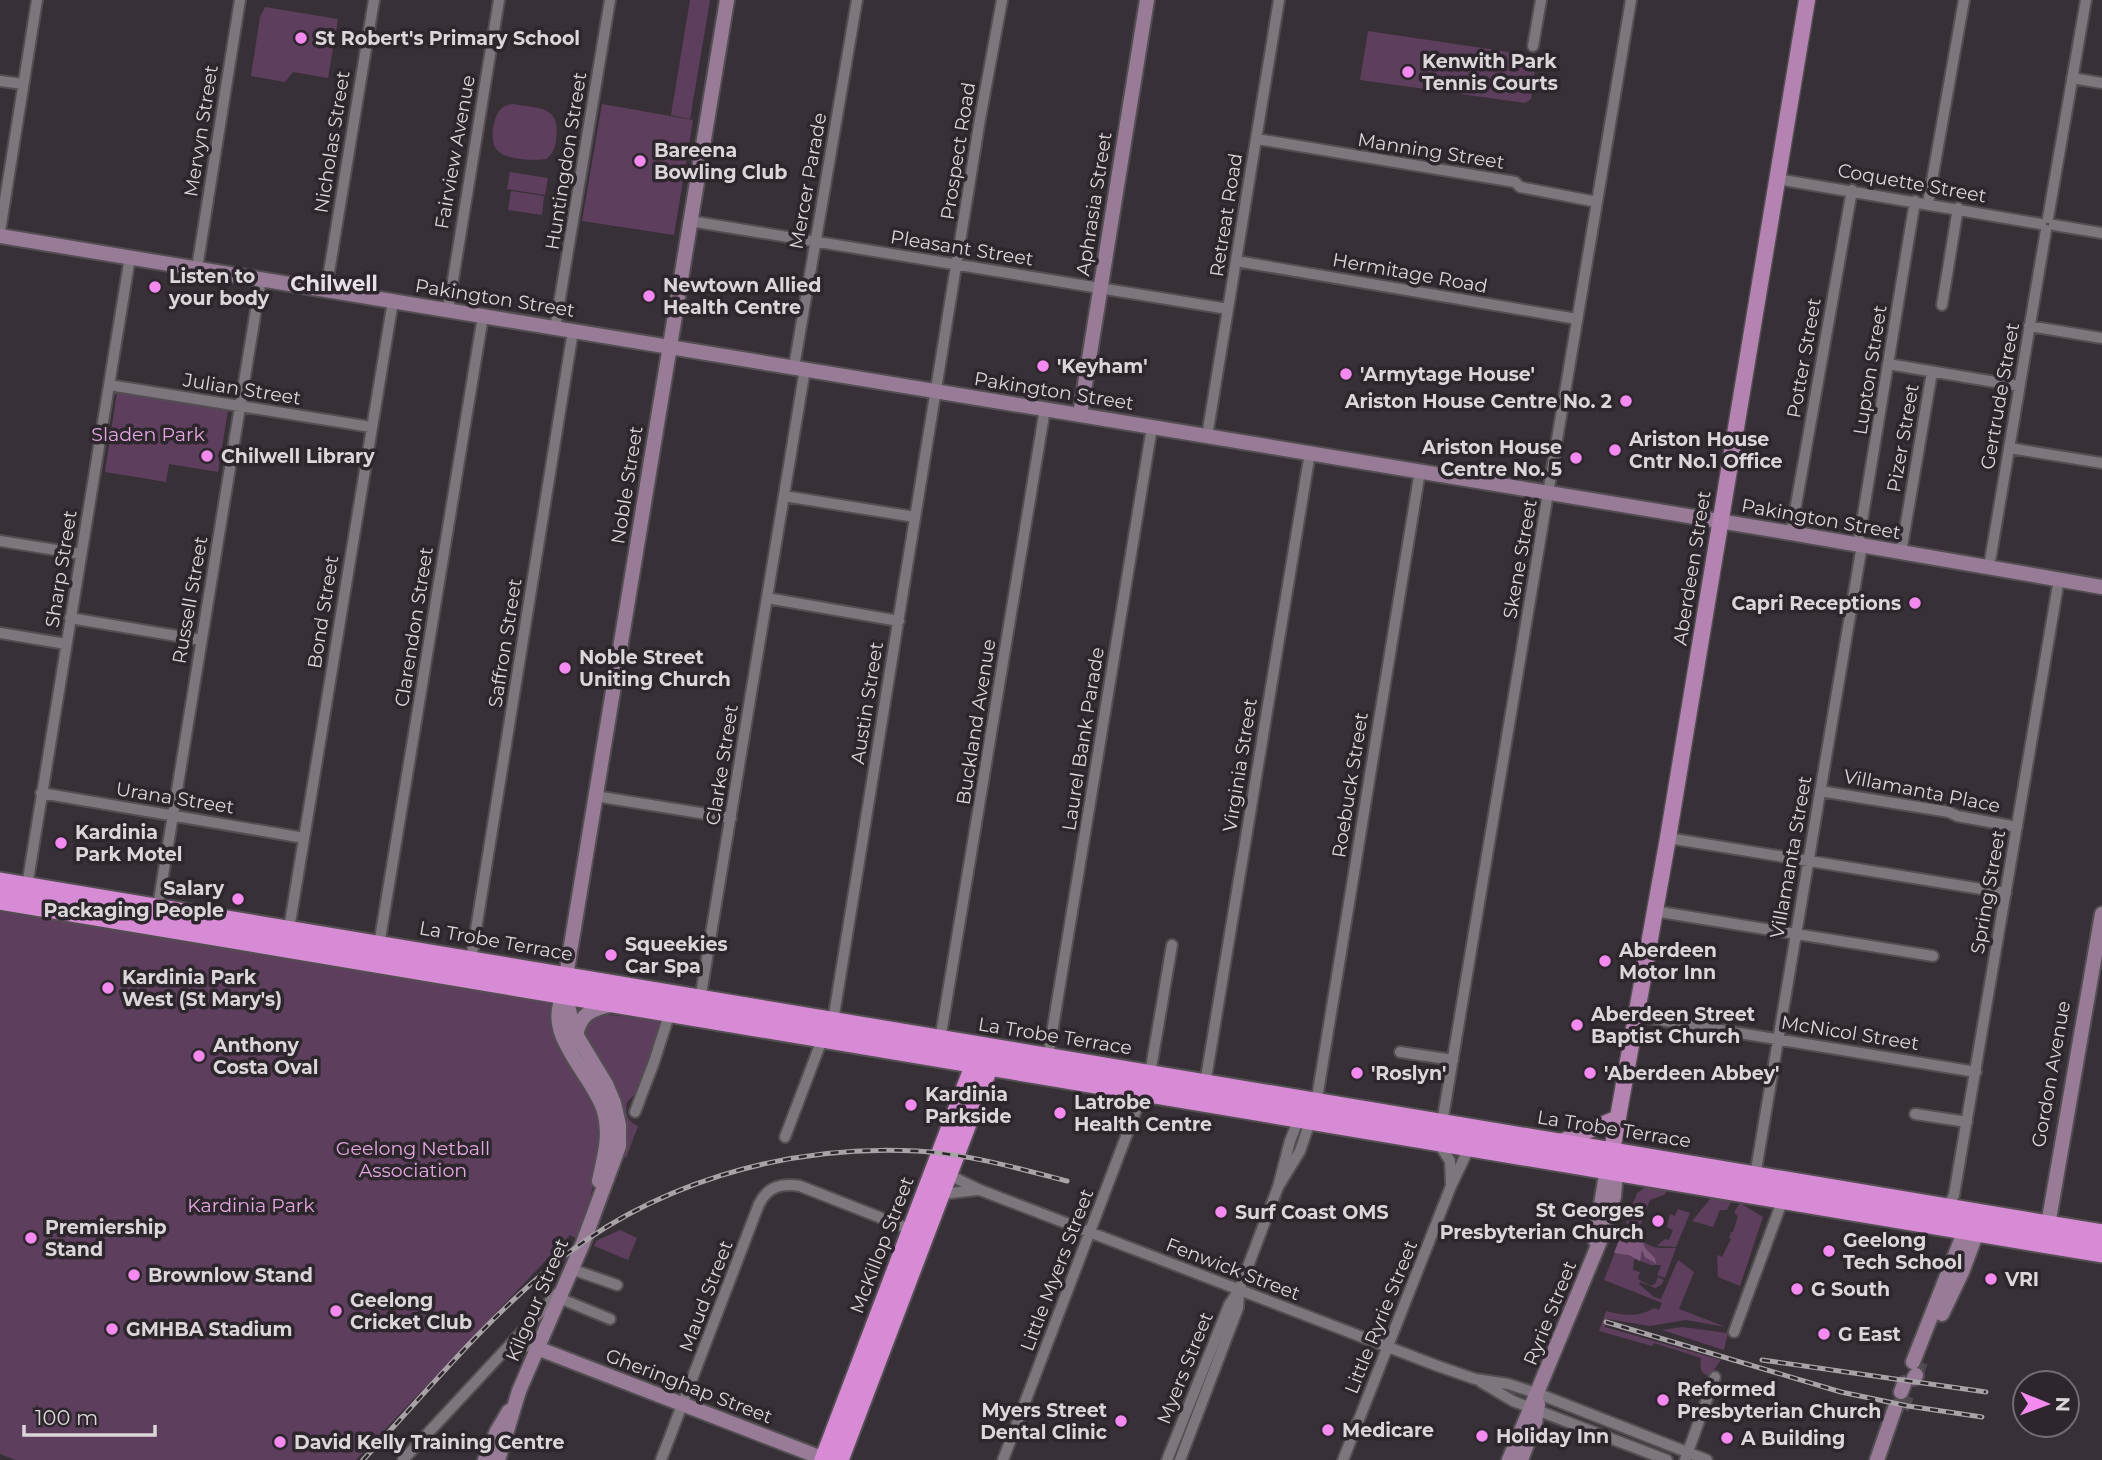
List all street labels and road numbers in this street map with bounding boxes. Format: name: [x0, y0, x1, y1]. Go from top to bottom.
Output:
street label: Mervyn Street: [179, 63, 223, 199]
street label: Nicholas Street: [309, 69, 355, 215]
street label: Huntingdon Street: [541, 70, 591, 252]
street label: Fairview Avenue: [430, 73, 480, 231]
street label: Prospect Road: [936, 80, 980, 222]
street label: Mercer Parade: [785, 111, 831, 251]
street label: Manning Street: [1356, 128, 1506, 174]
street label: Aphrasia Street: [1071, 130, 1117, 278]
street label: Retreat Road: [1205, 151, 1247, 279]
street label: Coquette Street: [1836, 159, 1989, 207]
street label: Pleasant Street: [889, 225, 1035, 271]
street label: Hermitage Road: [1331, 248, 1489, 298]
street label: Pakington Street: [413, 274, 577, 322]
street label: Potter Street: [1782, 296, 1826, 420]
street label: Lupton Street: [1848, 303, 1892, 437]
street label: Gertrude Street: [1976, 320, 2024, 471]
street label: Pakington Street: [972, 367, 1136, 415]
street label: Julian Street: [180, 368, 303, 410]
street label: Pizer Street: [1882, 382, 1924, 494]
street label: Noble Street: [606, 424, 648, 546]
street label: Aberdeen Street: [1668, 489, 1716, 647]
street label: Pakington Street: [1740, 494, 1903, 544]
street label: Skene Street: [1498, 497, 1542, 621]
street label: Sharp Street: [40, 508, 82, 629]
street label: Russell Street: [167, 534, 213, 666]
street label: Clarendon Street: [390, 545, 438, 709]
street label: Bond Street: [303, 553, 343, 670]
street label: Saffron Street: [483, 577, 527, 709]
street label: Buckland Avenue: [952, 637, 1000, 807]
street label: Austin Street: [846, 640, 888, 766]
street label: Laurel Bank Parade: [1057, 645, 1109, 833]
street label: Virginia Street: [1218, 696, 1262, 834]
street label: Clarke Street: [701, 703, 743, 827]
street label: Roebuck Street: [1327, 710, 1373, 859]
street label: Villamanta Place: [1842, 765, 2002, 817]
street label: Villamanta Street: [1765, 774, 1817, 940]
street label: Urana Street: [114, 777, 236, 819]
street label: Spring Street: [1966, 828, 2010, 956]
street label: La Trobe Terrace: [417, 916, 575, 966]
street label: Gordon Avenue: [2027, 999, 2075, 1149]
street label: McNicol Street: [1779, 1011, 1921, 1055]
street label: La Trobe Terrace: [976, 1012, 1134, 1060]
street label: La Trobe Terrace: [1535, 1105, 1693, 1153]
street label: McKillop Street: [845, 1173, 919, 1317]
street label: Little Myers Street: [1015, 1185, 1099, 1354]
street label: Fenwick Street: [1163, 1233, 1304, 1305]
street label: Kilgour Street: [501, 1235, 573, 1365]
street label: Maud Street: [674, 1237, 738, 1355]
street label: Little Ryrie Street: [1340, 1237, 1422, 1397]
street label: Ryrie Street: [1519, 1257, 1581, 1369]
street label: Myers Street: [1152, 1308, 1218, 1427]
street label: Gheringhap Street: [602, 1344, 776, 1429]

